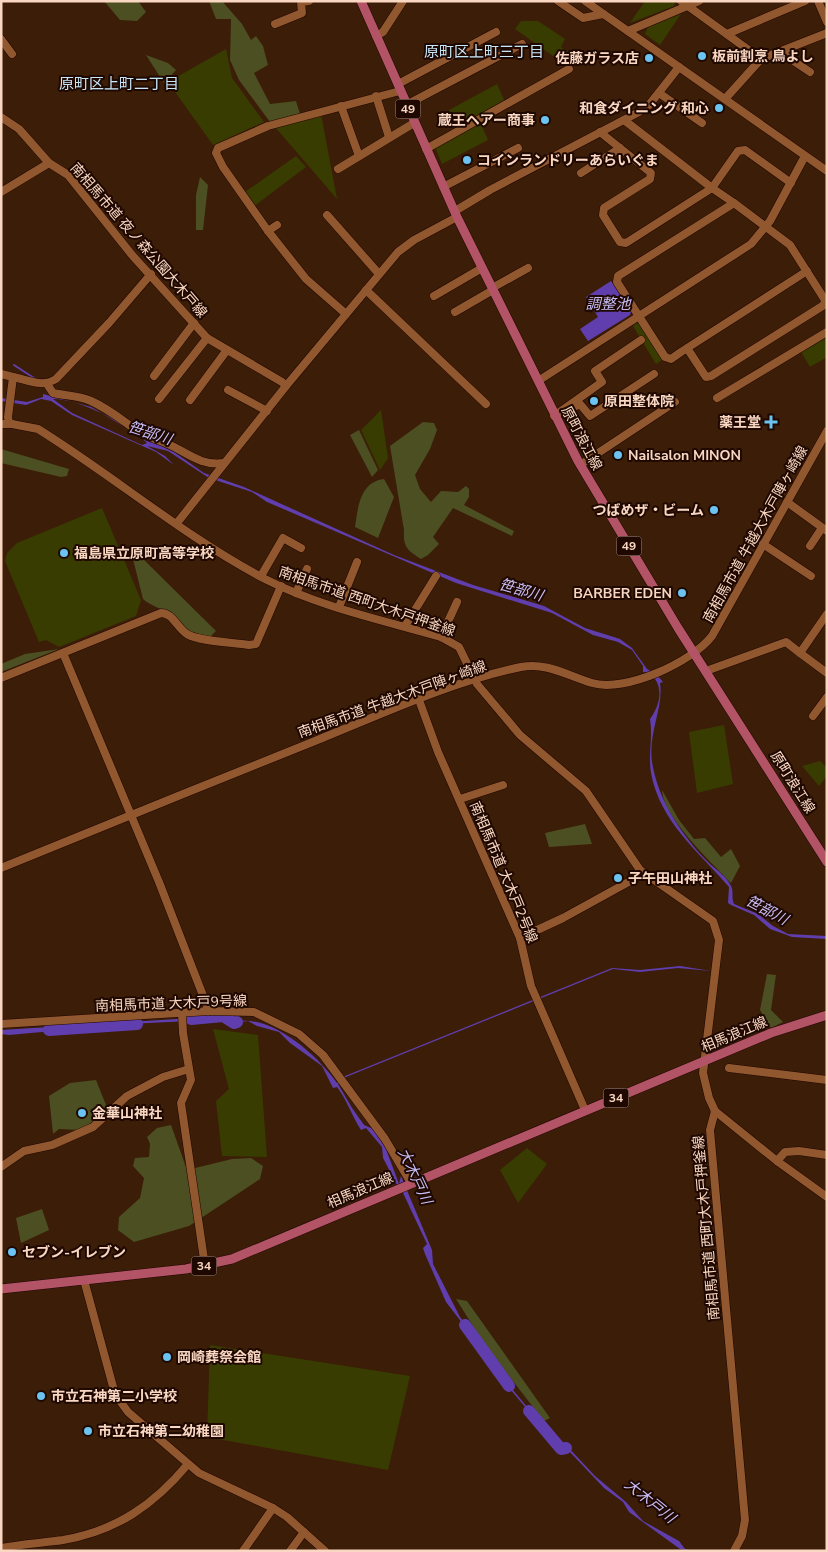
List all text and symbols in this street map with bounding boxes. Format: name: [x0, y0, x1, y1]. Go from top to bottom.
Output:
district label: 原町区上町三丁目: [424, 42, 544, 62]
place label: 板前割烹 鳥よし: [712, 47, 814, 66]
place label: 佐藤ガラス店: [555, 49, 639, 68]
marker: 板前割烹 鳥よし: [696, 50, 708, 62]
marker: 佐藤ガラス店: [643, 52, 655, 64]
district label: 原町区上町二丁目: [59, 74, 179, 94]
place label: 和食ダイニング 和心: [579, 99, 709, 118]
road number: 49: [396, 100, 420, 118]
marker: 和食ダイニング 和心: [713, 102, 725, 114]
place label: 蔵王ヘアー商事: [438, 111, 535, 130]
marker: 蔵王ヘアー商事: [539, 114, 551, 126]
place label: コインランドリーあらいぐま: [477, 151, 659, 170]
marker: コインランドリーあらいぐま: [461, 154, 473, 166]
street label: 南相馬市道 夜ノ森公園大木戸線: [66, 159, 211, 322]
water label: 調整池: [585, 294, 632, 314]
place label: 原田整体院: [604, 392, 674, 411]
marker: 原田整体院: [588, 395, 600, 407]
street label: 原町浪江線: [557, 403, 606, 474]
place label: 薬王堂: [719, 413, 761, 432]
marker: 薬王堂: [765, 416, 777, 428]
water label: 笹部川: [126, 417, 176, 450]
street label: 南相馬市道 牛越大木戸陣ヶ崎線: [699, 442, 812, 626]
place label: Nailsalon MINON: [628, 446, 741, 465]
marker: Nailsalon MINON: [612, 449, 624, 461]
place label: つばめザ・ビーム: [592, 501, 704, 520]
marker: つばめザ・ビーム: [708, 504, 720, 516]
road number: 49: [616, 536, 642, 556]
place label: 福島県立原町高等学校: [74, 544, 214, 563]
marker: 福島県立原町高等学校: [58, 547, 70, 559]
street label: 南相馬市道 西町大木戸押釜線: [276, 562, 458, 641]
water label: 笹部川: [497, 574, 547, 606]
place label: BARBER EDEN: [573, 584, 672, 603]
marker: BARBER EDEN: [676, 587, 688, 599]
street label: 南相馬市道 牛越大木戸陣ヶ崎線: [295, 656, 489, 743]
street label: 原町浪江線: [766, 748, 819, 817]
street label: 南相馬市道 大木戸2号線: [465, 799, 542, 946]
place label: 子午田山神社: [628, 869, 712, 888]
marker: 子午田山神社: [612, 872, 624, 884]
water label: 笹部川: [742, 891, 793, 930]
street label: 南相馬市道 大木戸9号線: [95, 991, 247, 1016]
street label: 相馬浪江線: [698, 1012, 770, 1057]
road number: 34: [604, 1088, 628, 1108]
place label: 金華山神社: [92, 1104, 162, 1123]
marker: 金華山神社: [76, 1107, 88, 1119]
street label: 南相馬市道 西町大木戸押釜線: [689, 1135, 724, 1321]
water label: 大木戸川: [393, 1145, 438, 1209]
street label: 相馬浪江線: [324, 1168, 396, 1213]
place label: セブン-イレブン: [22, 1243, 126, 1262]
marker: セブン-イレブン: [6, 1246, 18, 1258]
road number: 34: [192, 1256, 216, 1276]
place label: 岡崎葬祭会館: [177, 1348, 261, 1367]
marker: 岡崎葬祭会館: [161, 1351, 173, 1363]
place label: 市立石神第二小学校: [51, 1387, 177, 1406]
marker: 市立石神第二小学校: [35, 1390, 47, 1402]
place label: 市立石神第二幼稚園: [98, 1422, 224, 1441]
marker: 市立石神第二幼稚園: [82, 1425, 94, 1437]
water label: 大木戸川: [620, 1474, 681, 1529]

